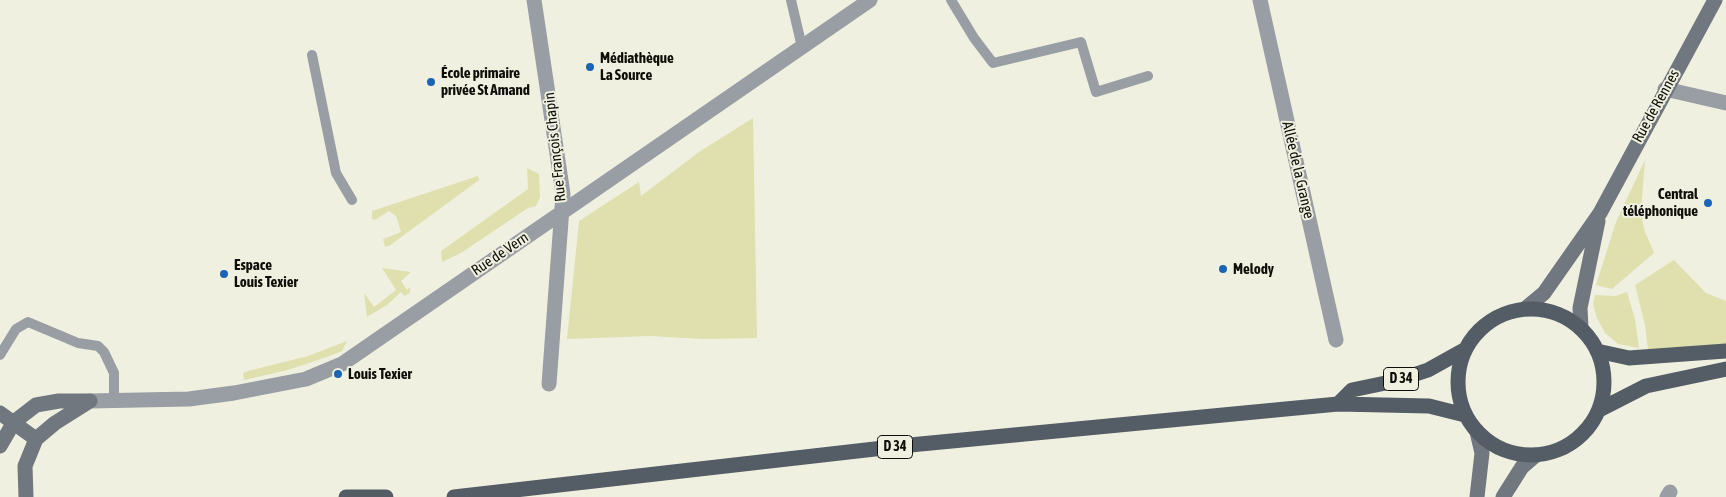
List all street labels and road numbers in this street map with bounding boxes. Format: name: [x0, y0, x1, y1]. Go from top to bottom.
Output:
street label: Rue de Rennes: [1629, 66, 1683, 146]
street label: Rue François Chapin: [540, 91, 570, 203]
street label: Allée de la Grange: [1278, 120, 1318, 220]
street label: Rue de Vern: [468, 228, 532, 280]
road number: D 34: [1384, 368, 1418, 390]
road number: D 34: [878, 436, 912, 458]

